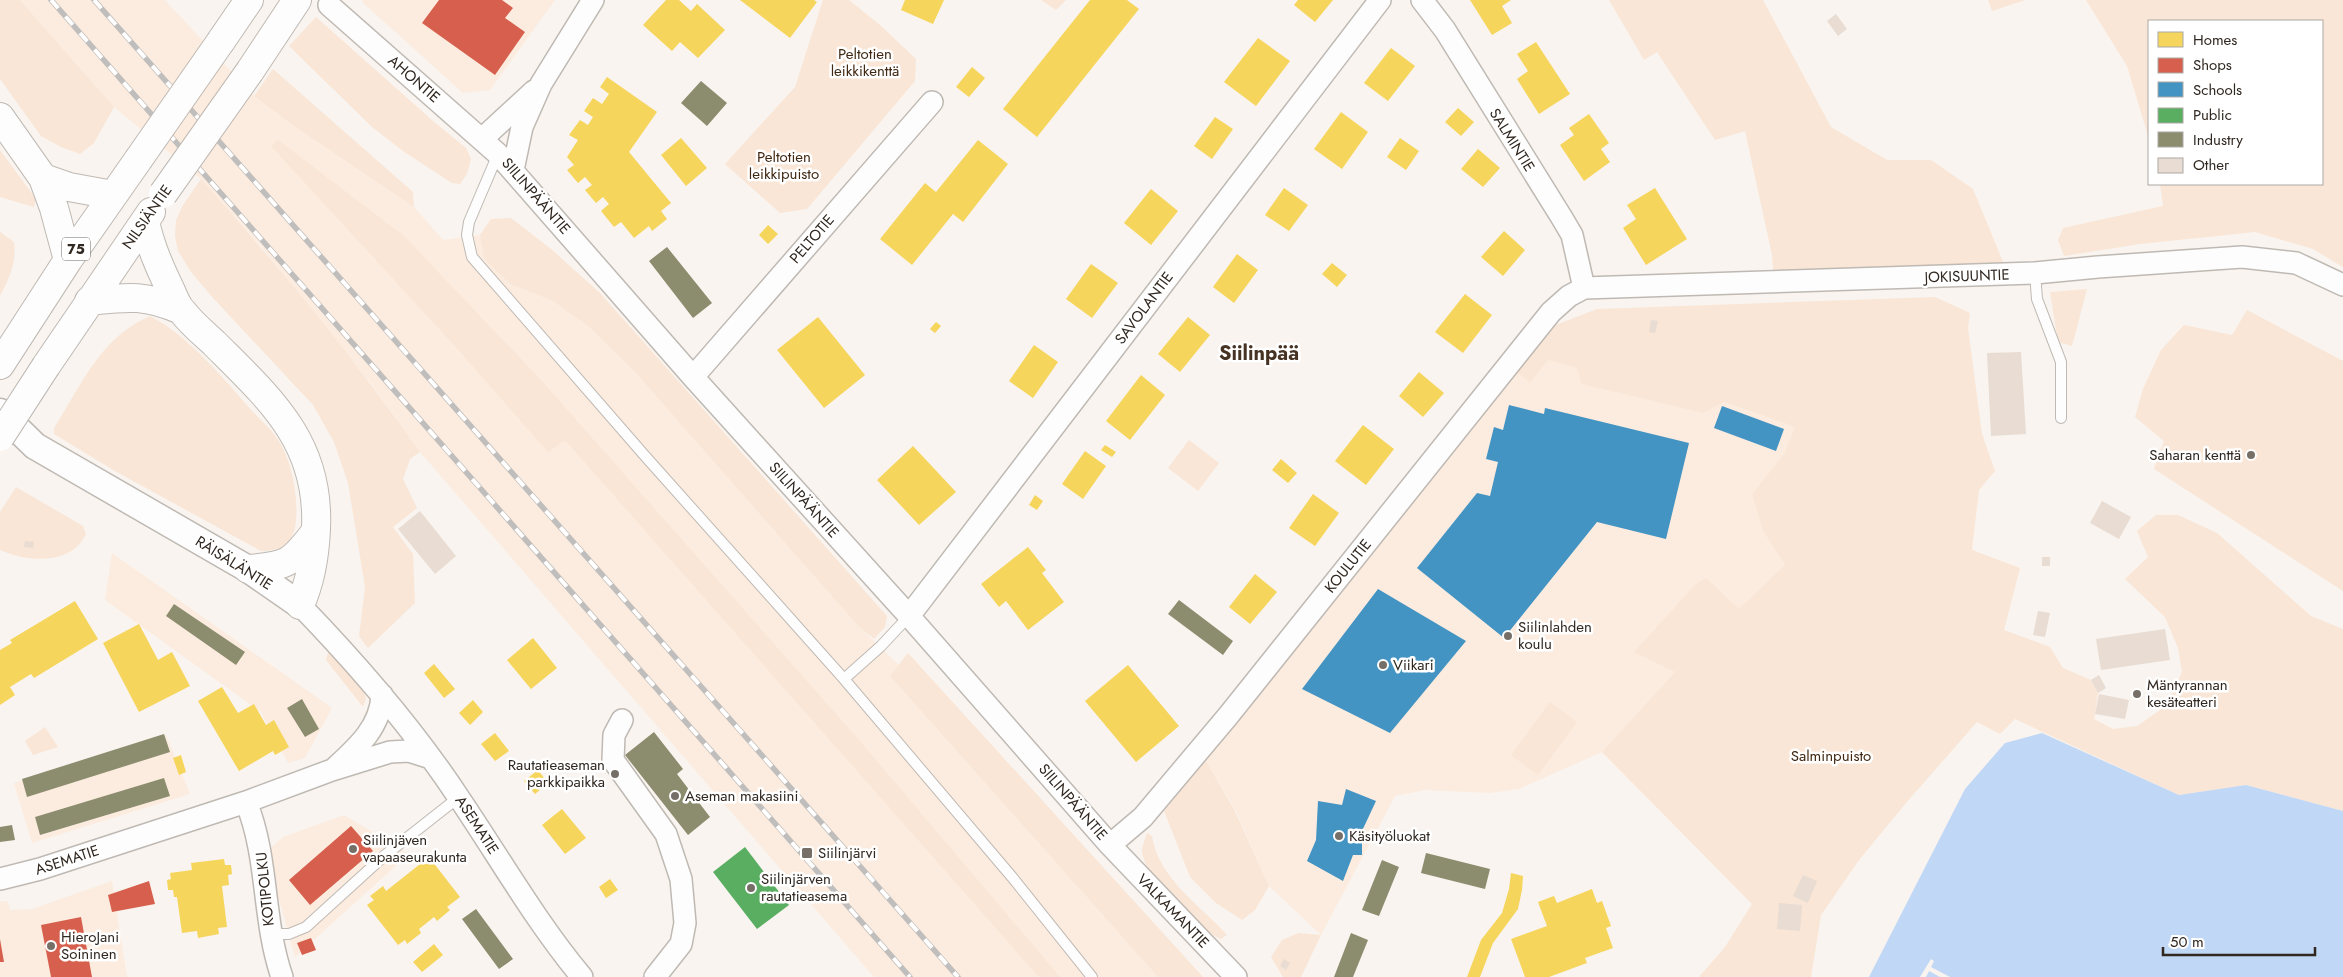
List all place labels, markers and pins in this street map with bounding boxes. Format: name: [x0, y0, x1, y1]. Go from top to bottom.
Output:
place label: Saharan kenttä: [2149, 444, 2241, 466]
marker: Saharan kenttä: [2245, 449, 2257, 461]
place label: Siilinlahden koulu: [1518, 616, 1592, 655]
marker: Siilinlahden koulu: [1502, 630, 1514, 642]
place label: Viikari: [1393, 654, 1434, 676]
marker: Viikari: [1377, 659, 1389, 671]
place label: Mäntyrannan kesäteatteri: [2147, 674, 2228, 713]
marker: Mäntyrannan kesäteatteri: [2131, 688, 2143, 700]
place label: Rautatieaseman parkkipaikka: [508, 754, 605, 793]
marker: Rautatieaseman parkkipaikka: [609, 768, 621, 780]
place label: Aseman makasiini: [685, 785, 798, 807]
marker: Aseman makasiini: [669, 790, 681, 802]
place label: Käsityöluokat: [1349, 825, 1430, 847]
place label: Siilinjäven vapaaseurakunta: [363, 829, 467, 868]
marker: Käsityöluokat: [1333, 830, 1345, 842]
place label: Siilinjärvi: [818, 842, 876, 864]
marker: Siilinjäven vapaaseurakunta: [347, 843, 359, 855]
marker: Siilinjärvi: [800, 846, 814, 860]
place label: Siilinjärven rautatieasema: [761, 868, 847, 907]
marker: Siilinjärven rautatieasema: [745, 882, 757, 894]
place label: HieroJani Soininen: [61, 926, 119, 965]
marker: HieroJani Soininen: [45, 940, 57, 952]

